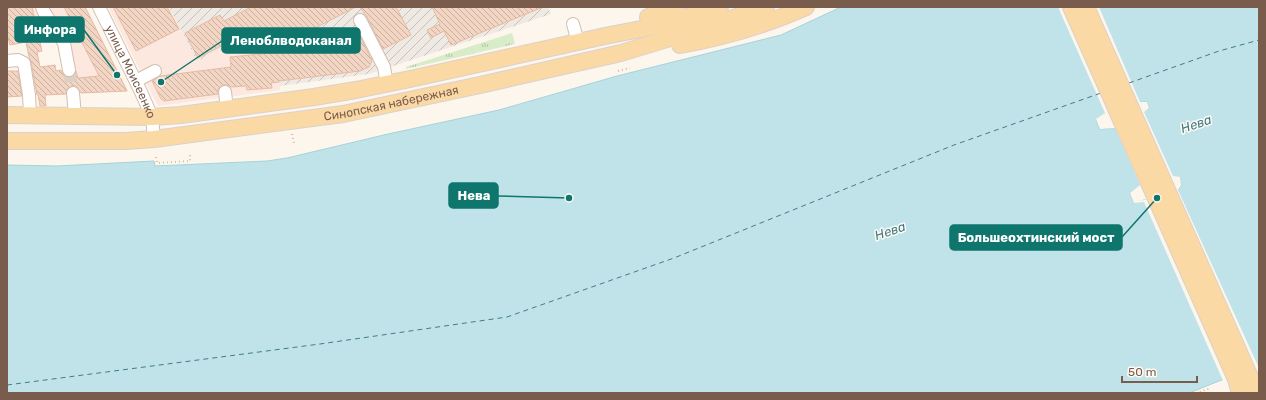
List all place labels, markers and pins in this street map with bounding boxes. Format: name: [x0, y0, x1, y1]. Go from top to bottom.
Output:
callout: Инфора: [15, 17, 84, 42]
callout: Леноблводоканал: [222, 28, 360, 53]
callout: Нева: [449, 183, 498, 208]
callout: Большеохтинский мост: [950, 225, 1122, 250]

